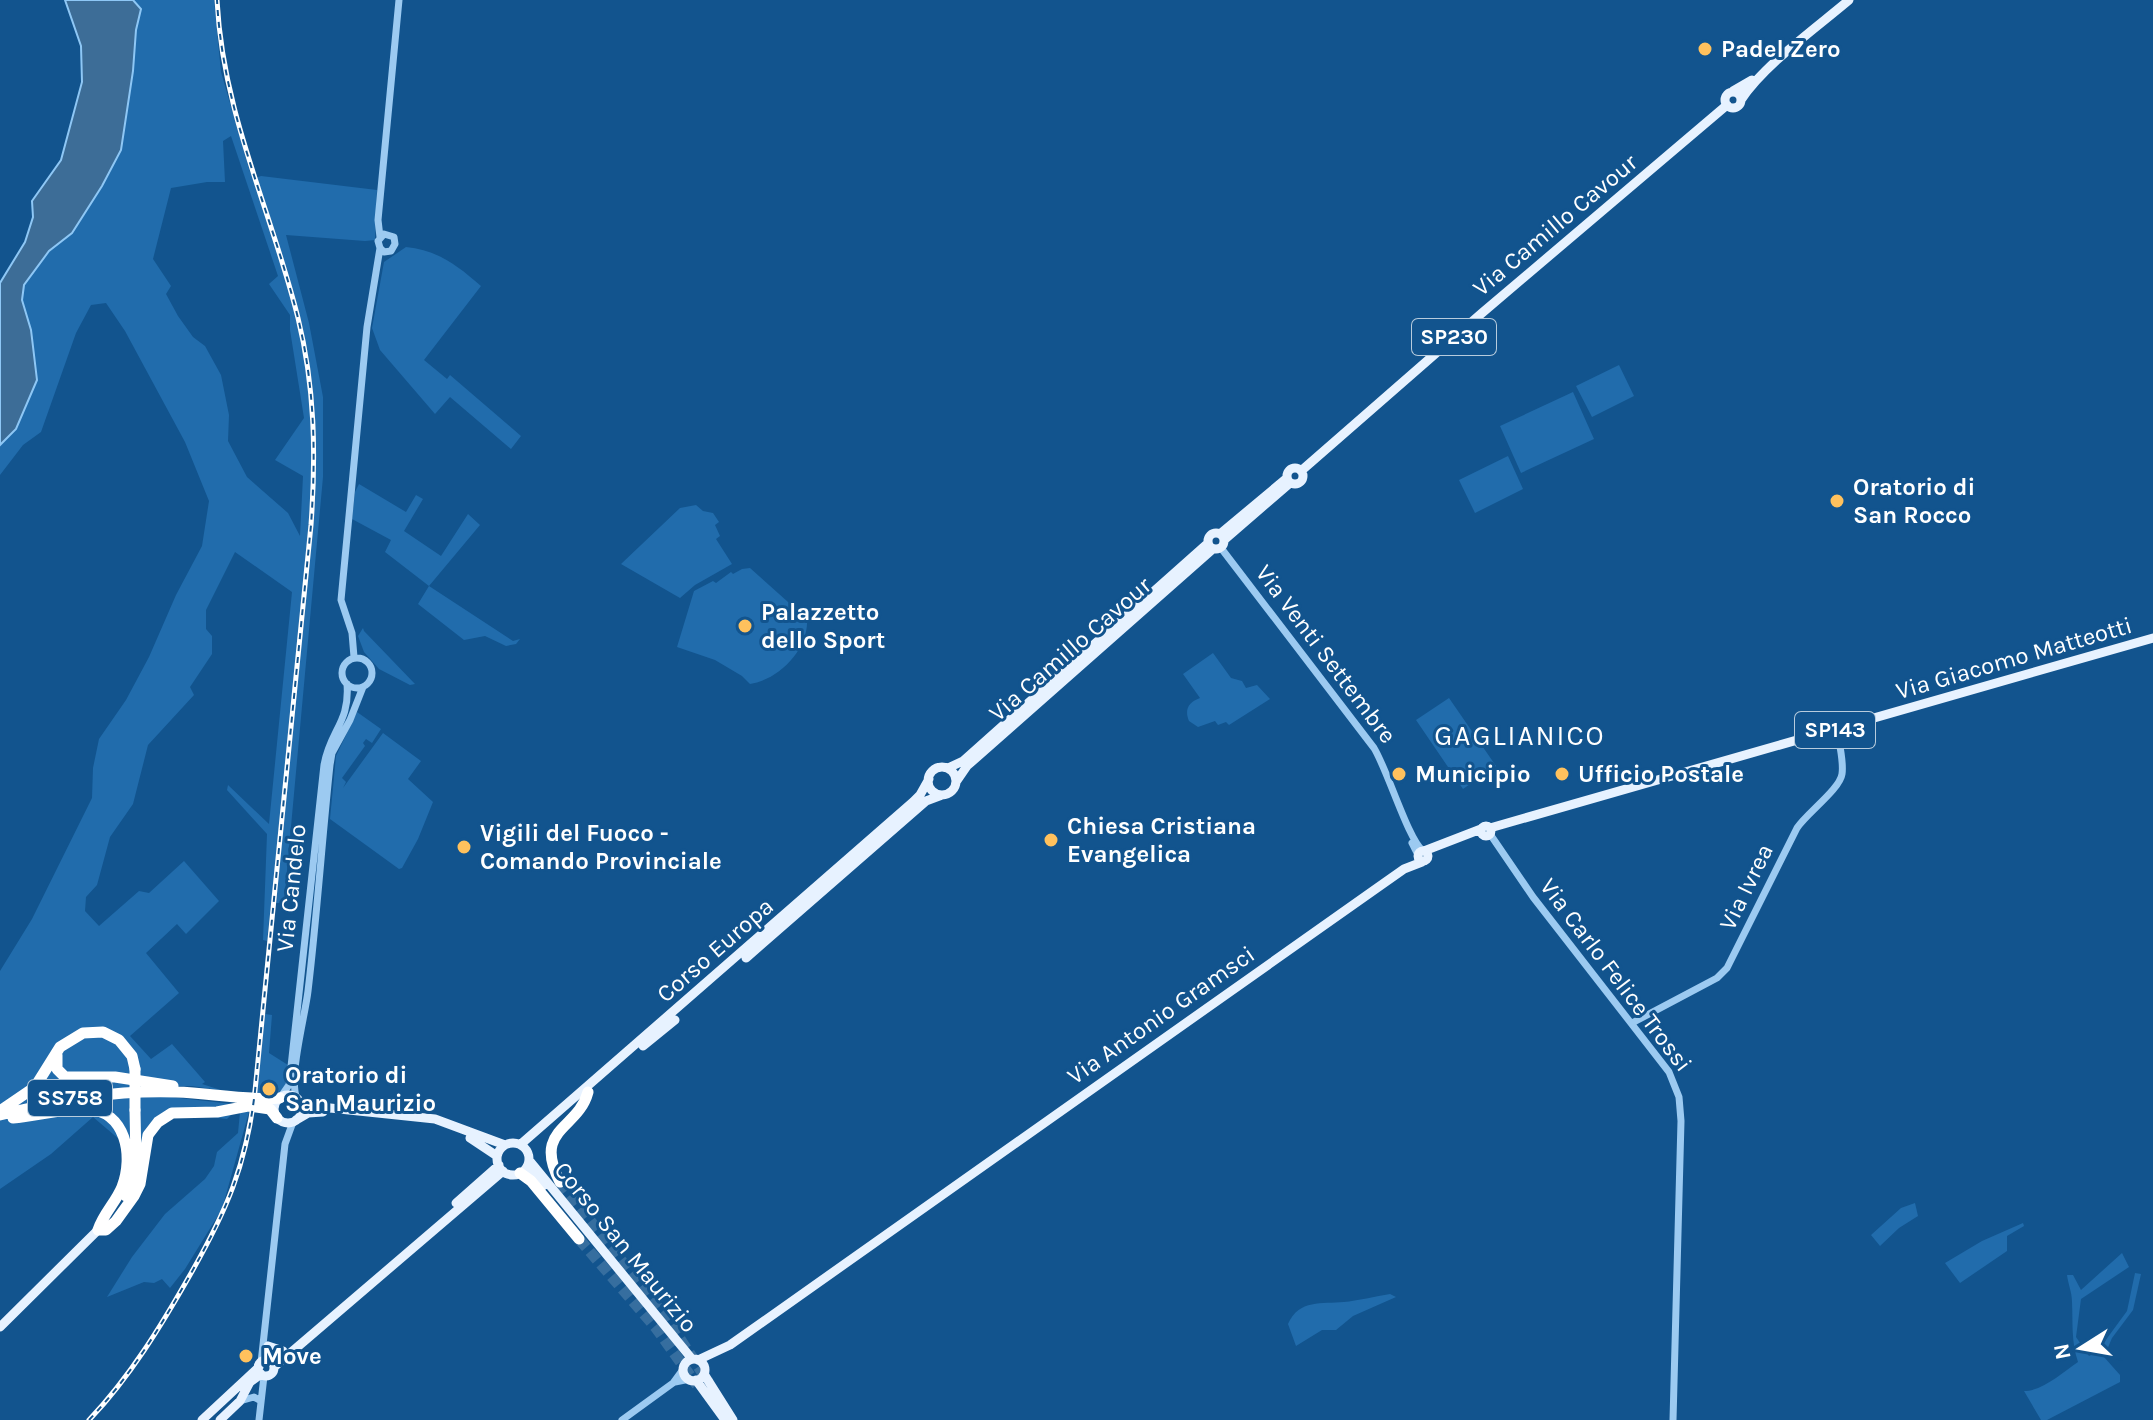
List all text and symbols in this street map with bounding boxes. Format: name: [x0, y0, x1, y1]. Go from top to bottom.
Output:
place label: Padel Zero: [1721, 35, 1841, 63]
marker: Padel Zero: [1696, 40, 1714, 58]
street label: Via Camillo Cavour: [1467, 148, 1643, 302]
road number: SP230: [1412, 319, 1496, 355]
place label: Oratorio di San Rocco: [1853, 473, 1975, 529]
marker: Oratorio di San Rocco: [1828, 492, 1846, 510]
street label: Via Venti Settembre: [1250, 559, 1402, 749]
street label: Via Camillo Cavour: [983, 571, 1157, 727]
place label: Palazzetto dello Sport: [761, 598, 885, 654]
street label: Via Giacomo Matteotti: [1893, 611, 2135, 705]
marker: Palazzetto dello Sport: [736, 617, 754, 635]
road number: SP143: [1795, 712, 1875, 748]
district label: GAGLIANICO: [1434, 719, 1606, 752]
place label: Municipio: [1415, 760, 1531, 788]
place label: Ufficio Postale: [1578, 760, 1744, 788]
marker: Municipio: [1390, 765, 1408, 783]
marker: Ufficio Postale: [1553, 765, 1571, 783]
place label: Chiesa Cristiana Evangelica: [1067, 812, 1256, 868]
place label: Vigili del Fuoco - Comando Provinciale: [480, 819, 722, 875]
street label: Via Candelo: [270, 823, 312, 953]
marker: Chiesa Cristiana Evangelica: [1042, 831, 1060, 849]
marker: Vigili del Fuoco - Comando Provinciale: [455, 838, 473, 856]
street label: Via Ivrea: [1713, 839, 1779, 935]
street label: Via Carlo Felice Trossi: [1534, 873, 1698, 1077]
street label: Corso Europa: [651, 892, 779, 1008]
street label: Via Antonio Gramsci: [1062, 940, 1260, 1090]
place label: Oratorio di San Maurizio: [285, 1061, 436, 1117]
road number: SS758: [28, 1080, 112, 1116]
marker: Oratorio di San Maurizio: [260, 1080, 278, 1098]
street label: Corso San Maurizio: [549, 1156, 703, 1338]
north arrow: [2041, 1308, 2121, 1388]
text: N: [2048, 1341, 2077, 1362]
place label: Move: [262, 1342, 322, 1370]
marker: Move: [237, 1347, 255, 1365]

